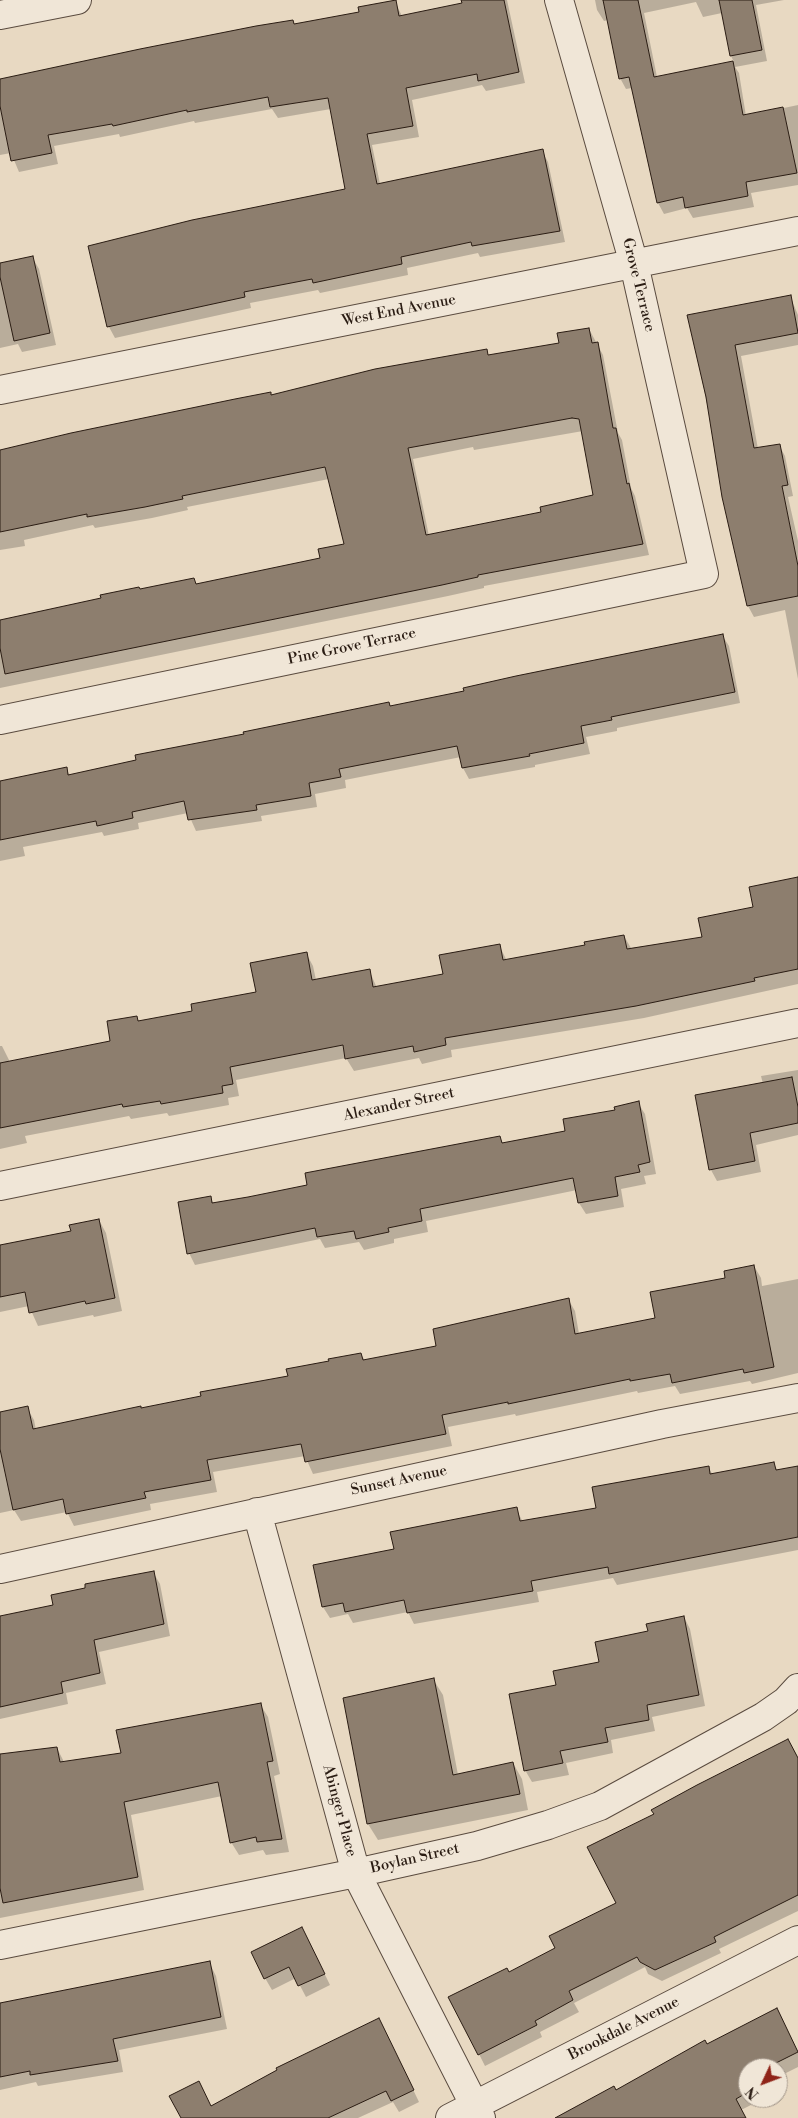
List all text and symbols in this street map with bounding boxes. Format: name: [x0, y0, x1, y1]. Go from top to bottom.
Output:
street label: Grove Terrace: [618, 236, 658, 334]
street label: West End Avenue: [341, 291, 457, 331]
street label: Pine Grove Terrace: [286, 625, 418, 669]
street label: Alexander Street: [342, 1084, 456, 1126]
street label: Sunset Avenue: [349, 1462, 449, 1500]
street label: Abinger Place: [318, 1763, 360, 1859]
street label: Boylan Street: [369, 1840, 461, 1878]
street label: Brookdale Avenue: [565, 1993, 683, 2065]
north arrow: [738, 2058, 788, 2108]
text: N: [742, 2082, 763, 2103]

